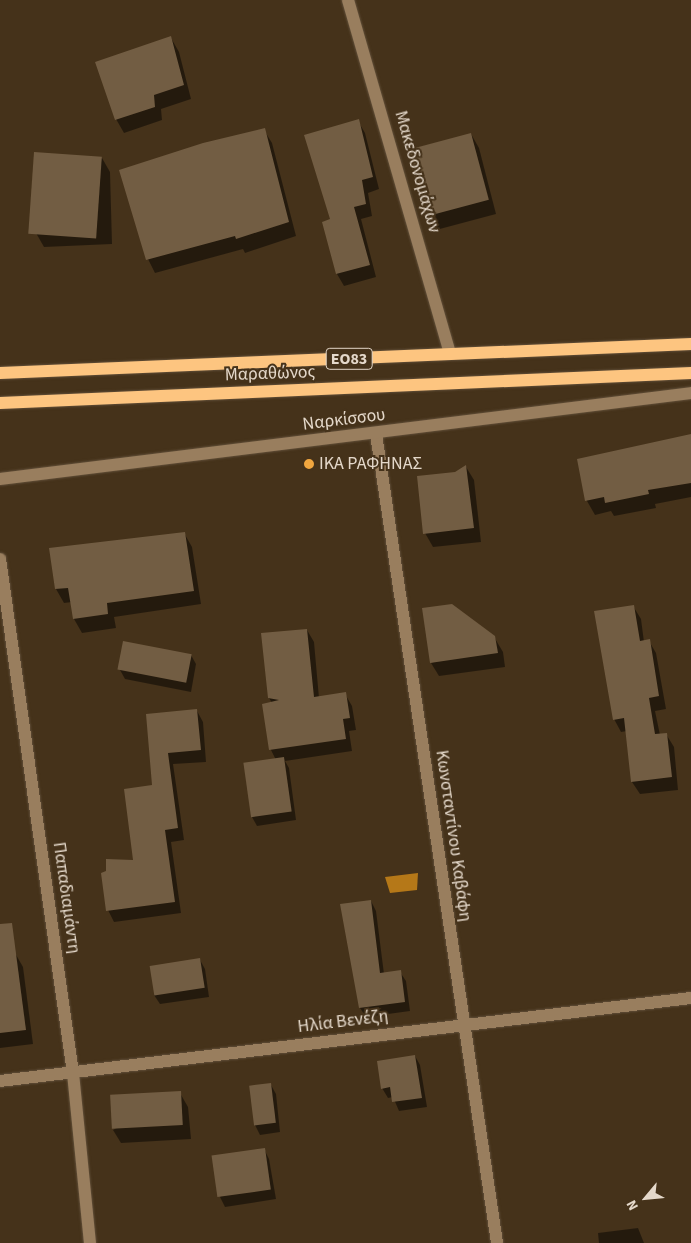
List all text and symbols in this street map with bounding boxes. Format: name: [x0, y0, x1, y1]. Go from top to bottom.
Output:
street label: Μακεδονομάχων: [389, 108, 445, 236]
road number: ΕΟ83: [325, 346, 373, 372]
street label: Μαραθώνος: [224, 362, 316, 386]
street label: Ναρκίσσου: [301, 404, 387, 436]
place label: ΙΚΑ ΡΑΦΗΝΑΣ: [319, 453, 422, 475]
marker: ΙΚΑ ΡΑΦΗΝΑΣ: [303, 458, 315, 470]
street label: Κωνσταντίνου Καβάφη: [430, 749, 476, 923]
street label: Παπαδιαμάντη: [47, 841, 85, 955]
street label: Ηλία Βενέζη: [296, 1006, 390, 1038]
north arrow: [621, 1173, 671, 1223]
text: N: [622, 1196, 644, 1214]

